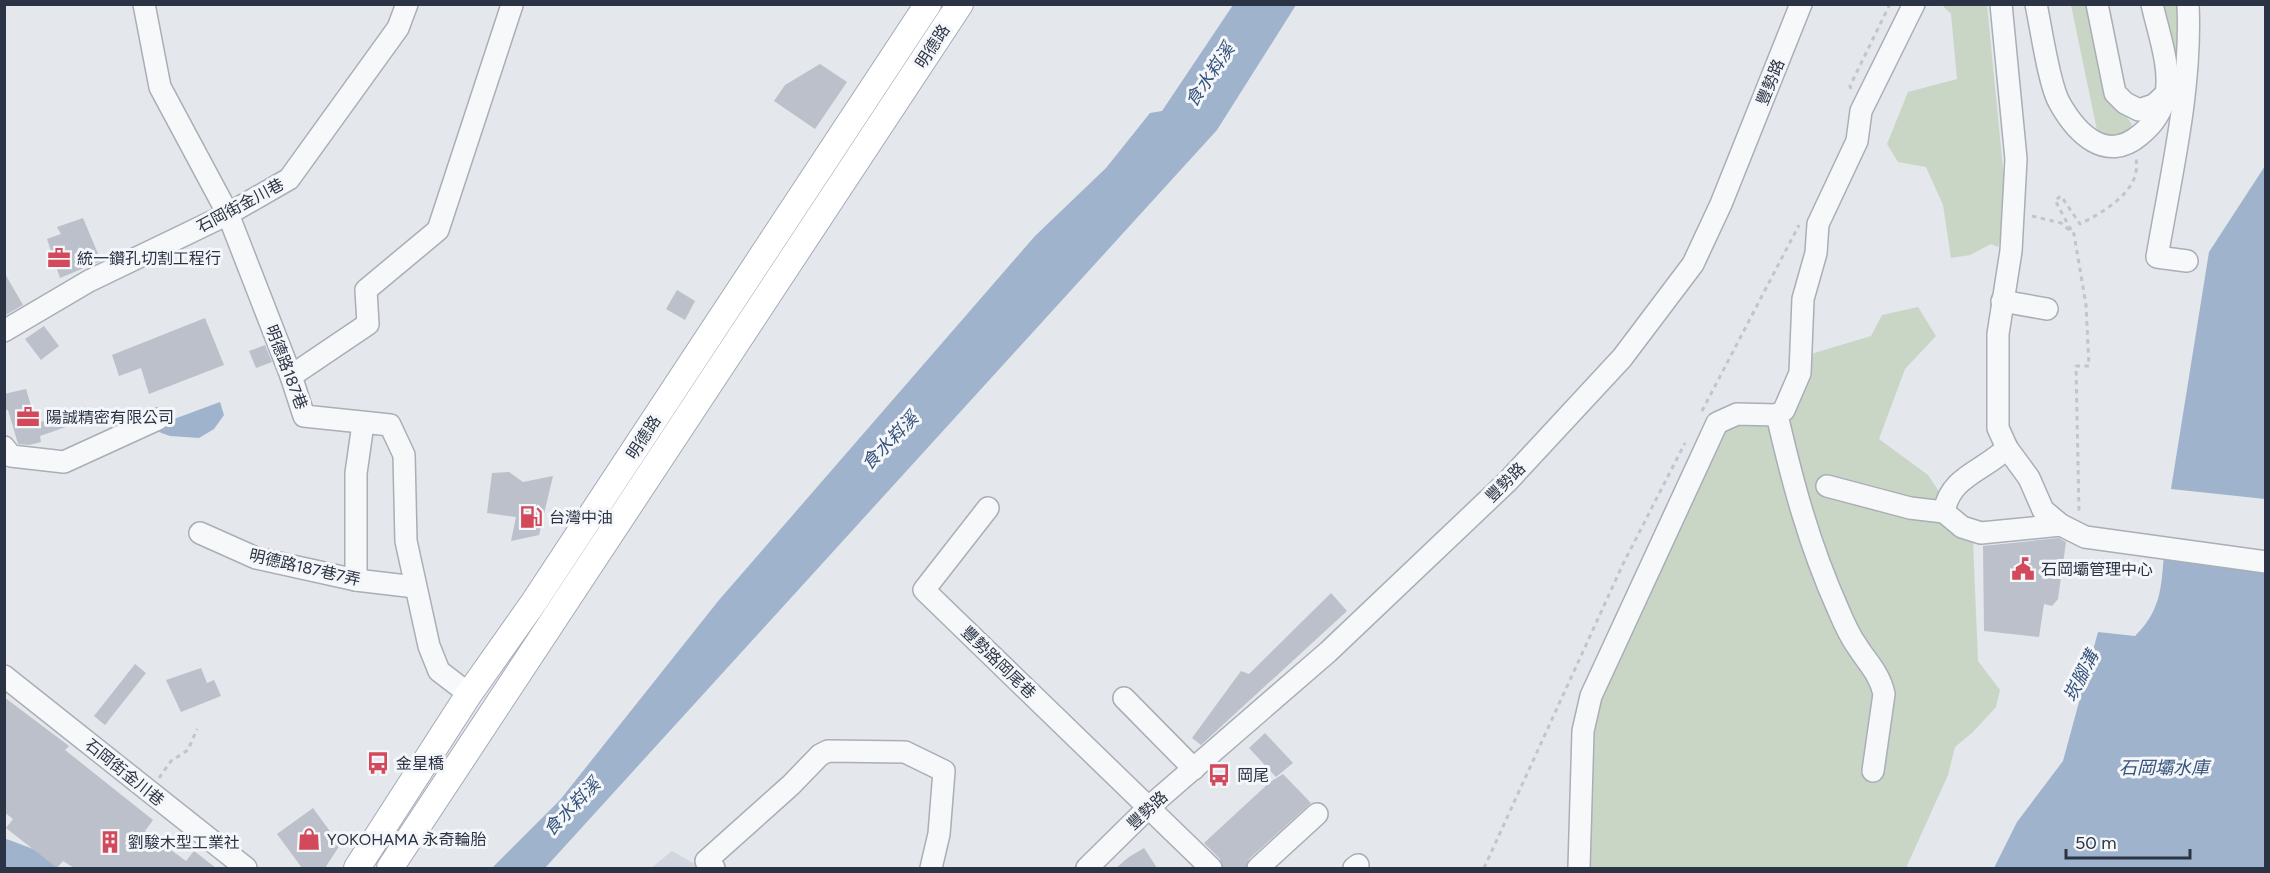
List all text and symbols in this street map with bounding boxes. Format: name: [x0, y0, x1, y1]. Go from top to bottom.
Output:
street label: 明德路: [911, 21, 953, 72]
water label: 食水嵙溪: [1181, 37, 1241, 111]
street label: 豐勢路: [1753, 56, 1788, 108]
street label: 石岡街金川巷: [193, 175, 287, 236]
office icon: 統一鑽孔切割工程行: [46, 245, 72, 271]
place label: 統一鑽孔切割工程行: [77, 249, 221, 268]
street label: 明德路187巷: [262, 322, 311, 412]
office icon: 陽誠精密有限公司: [15, 404, 41, 430]
water label: 食水嵙溪: [857, 405, 925, 475]
place label: 陽誠精密有限公司: [46, 408, 174, 427]
street label: 明德路: [622, 412, 664, 463]
street label: 豐勢路: [1482, 459, 1529, 506]
fuel station icon: 台灣中油: [518, 504, 544, 530]
place label: 台灣中油: [549, 508, 613, 527]
street label: 明德路187巷7弄: [247, 545, 362, 590]
public building icon: 石岡壩管理中心: [2010, 556, 2036, 582]
place label: 石岡壩管理中心: [2041, 560, 2153, 579]
street label: 豐勢路岡尾巷: [958, 622, 1040, 703]
water label: 崁腳溝: [2059, 644, 2104, 705]
street label: 石岡街金川巷: [81, 735, 168, 810]
bus stop icon: 金星橋: [365, 750, 391, 776]
place label: 金星橋: [396, 754, 444, 773]
water label: 石岡壩水庫: [2119, 757, 2212, 779]
bus stop icon: 岡尾: [1206, 762, 1232, 788]
place label: 岡尾: [1237, 766, 1269, 785]
water label: 食水嵙溪: [539, 771, 607, 841]
street label: 豐勢路: [1123, 787, 1171, 834]
scale bar: [2066, 822, 2190, 860]
shop icon: YOKOHAMA 永奇輪胎: [296, 826, 322, 852]
building icon: 劉駿木型工業社: [97, 829, 123, 855]
place label: YOKOHAMA 永奇輪胎: [327, 830, 486, 849]
text: 50 m: [2075, 832, 2117, 854]
place label: 劉駿木型工業社: [128, 833, 240, 852]

